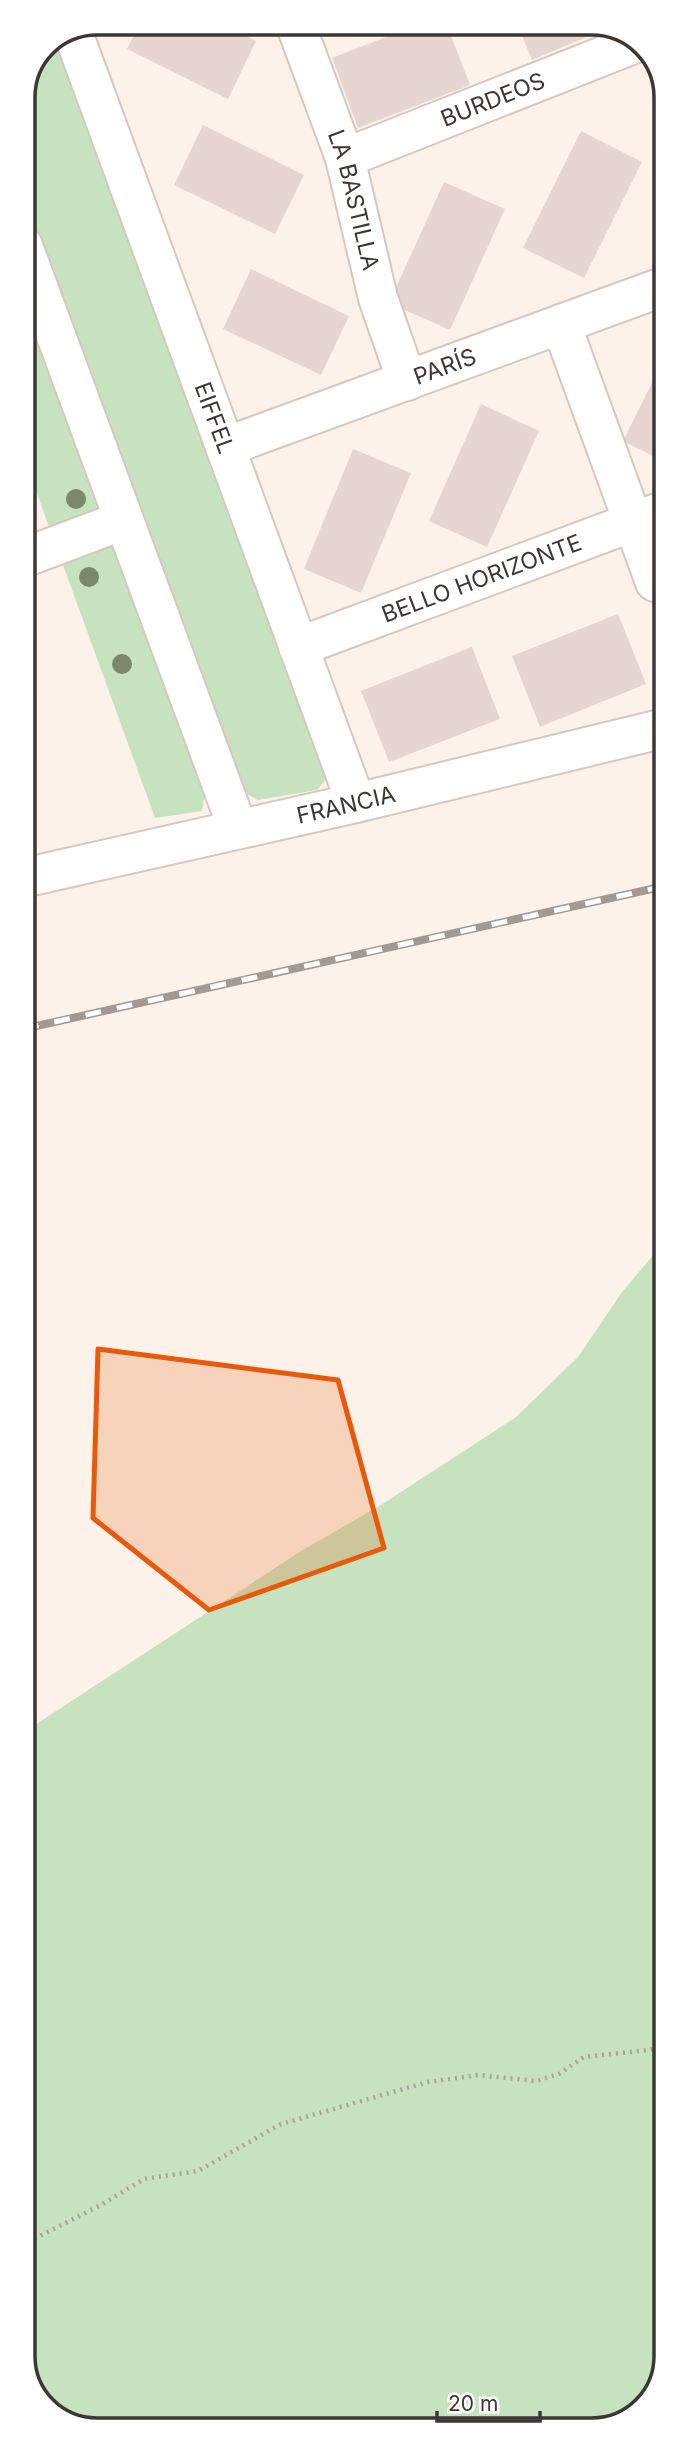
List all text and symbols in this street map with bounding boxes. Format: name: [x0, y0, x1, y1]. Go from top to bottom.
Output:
street label: BURDEOS: [437, 66, 549, 133]
street label: LA BASTILLA: [322, 126, 385, 273]
street label: PARÍS: [410, 342, 480, 391]
street label: EIFFEL: [189, 378, 240, 457]
street label: BELLO HORIZONTE: [378, 528, 586, 629]
street label: FRANCIA: [294, 780, 398, 830]
scale bar: [437, 2380, 540, 2424]
text: 20 m: [448, 2391, 498, 2416]

